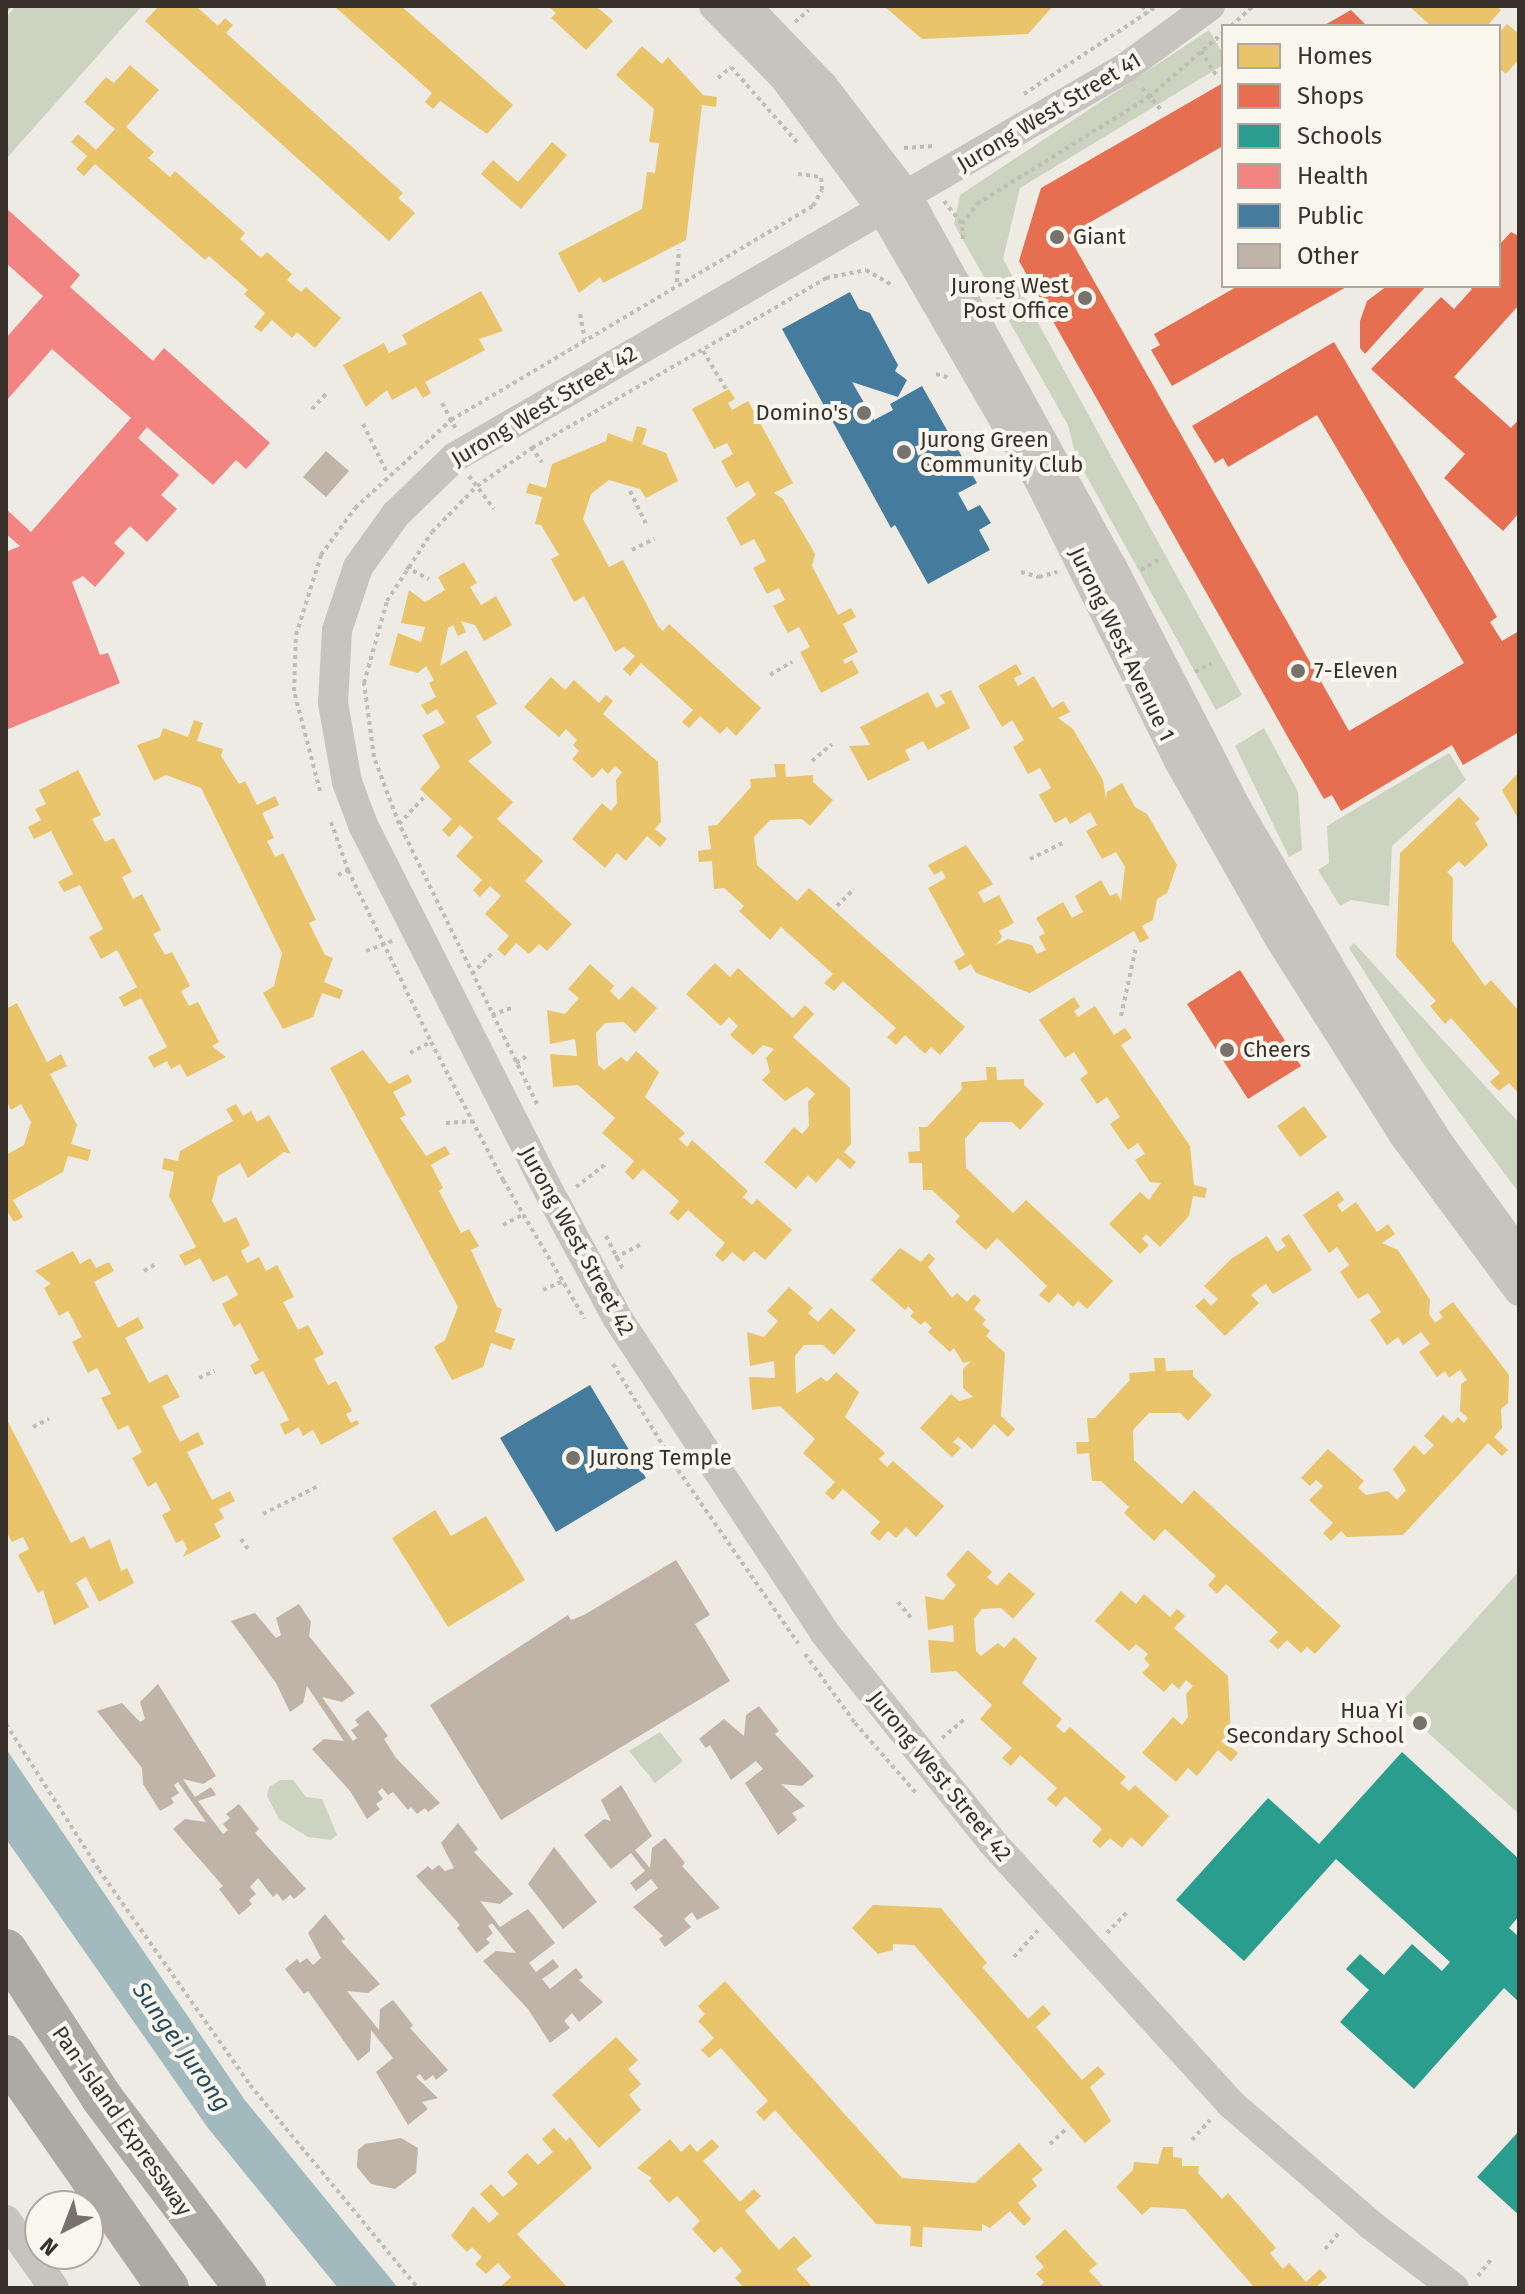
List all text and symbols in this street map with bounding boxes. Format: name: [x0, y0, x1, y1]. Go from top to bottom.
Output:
legend: [1221, 24, 1501, 288]
text: Homes: [1297, 42, 1372, 70]
street label: Jurong West Street 41: [952, 47, 1146, 177]
text: Shops: [1297, 82, 1364, 110]
text: Schools: [1297, 122, 1382, 150]
text: Health: [1297, 162, 1369, 190]
text: Public: [1297, 202, 1364, 230]
place label: Giant: [1073, 224, 1126, 250]
marker: Giant: [1048, 228, 1066, 246]
text: Other: [1297, 242, 1359, 270]
place label: Jurong West Post Office: [950, 272, 1069, 324]
marker: Jurong West Post Office: [1076, 289, 1094, 307]
street label: Jurong West Street 42: [446, 340, 642, 472]
place label: Domino's: [756, 400, 848, 426]
marker: Domino's: [855, 404, 873, 422]
place label: Jurong Green Community Club: [920, 426, 1083, 478]
marker: Jurong Green Community Club: [895, 443, 913, 461]
street label: Jurong West Avenue 1: [1064, 543, 1180, 745]
place label: 7-Eleven: [1314, 658, 1398, 684]
marker: 7-Eleven: [1289, 662, 1307, 680]
place label: Cheers: [1243, 1037, 1310, 1063]
marker: Cheers: [1218, 1041, 1236, 1059]
street label: Jurong West Street 42: [514, 1142, 640, 1340]
place label: Jurong Temple: [589, 1445, 732, 1471]
marker: Jurong Temple: [564, 1449, 582, 1467]
street label: Jurong West Street 42: [863, 1685, 1017, 1867]
place label: Hua Yi Secondary School: [1226, 1697, 1404, 1748]
marker: Hua Yi Secondary School: [1411, 1714, 1429, 1732]
water label: Sungei Jurong: [126, 1977, 236, 2117]
street label: Pan-Island Expressway: [46, 2021, 198, 2221]
north arrow: [24, 2190, 104, 2270]
text: N: [34, 2232, 63, 2262]

